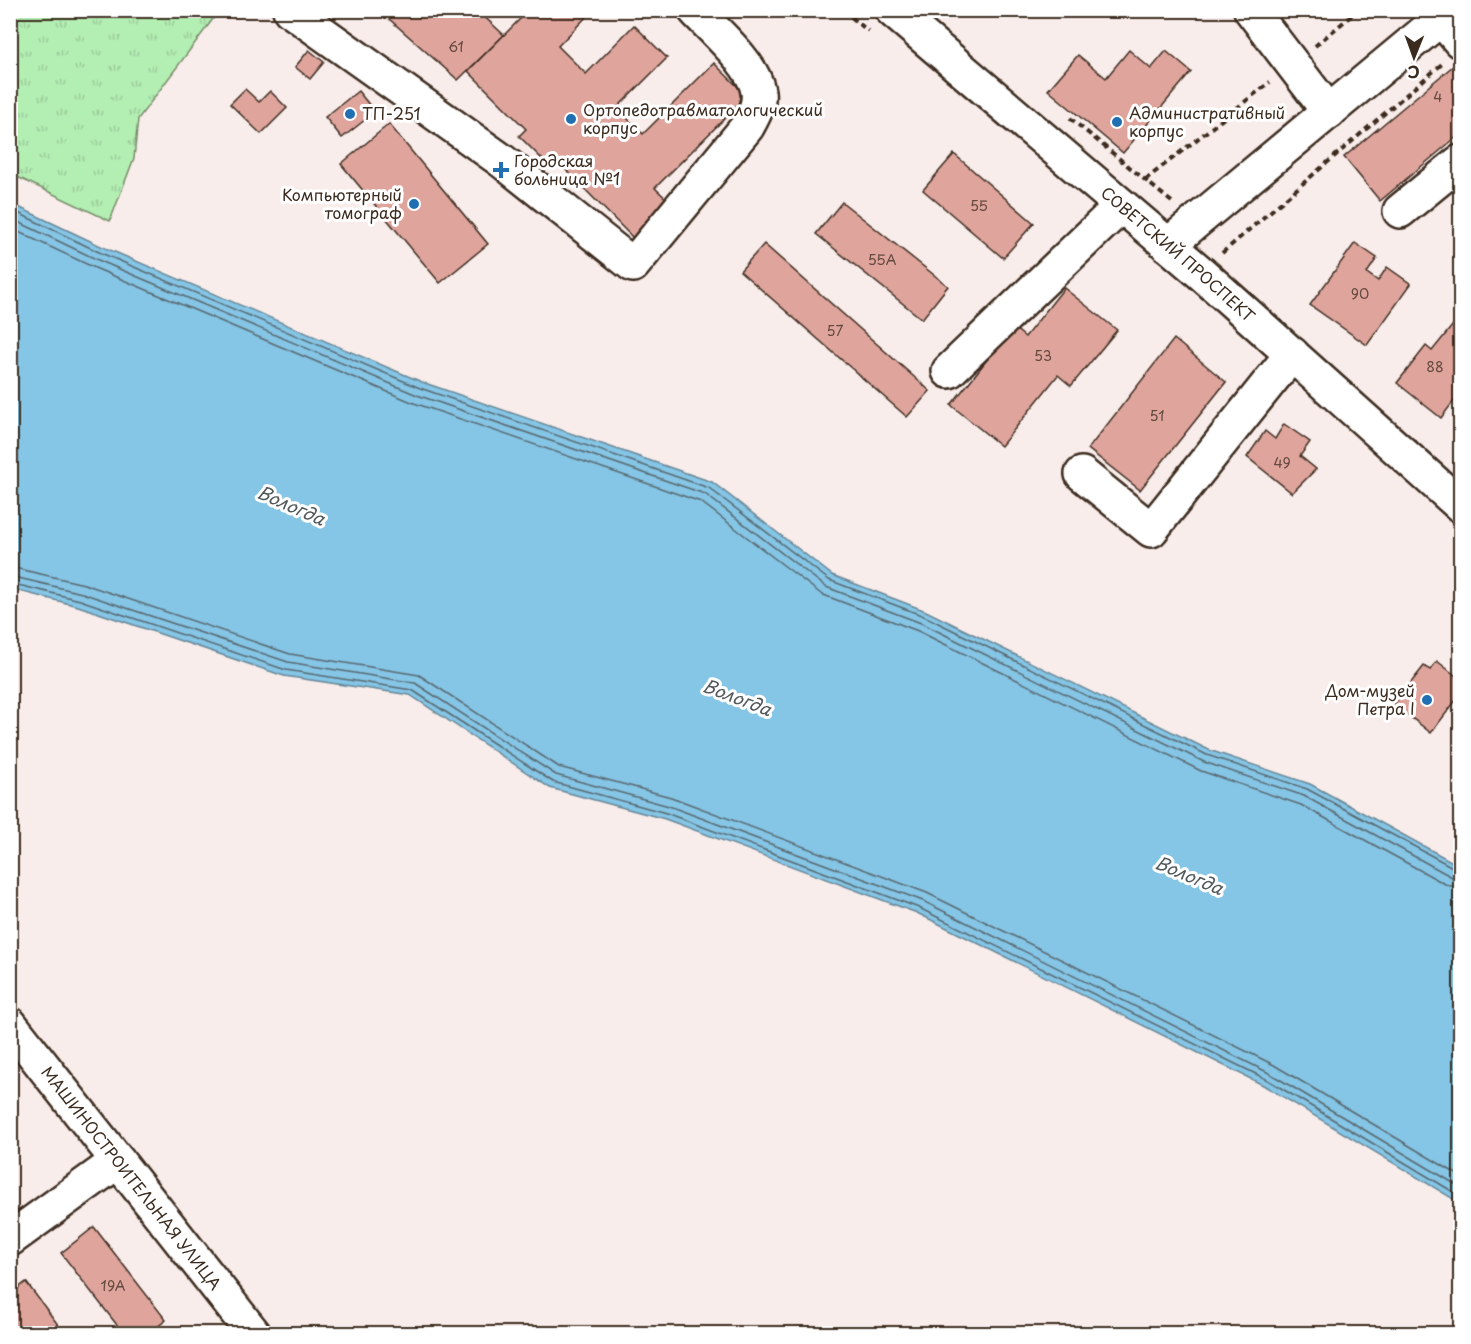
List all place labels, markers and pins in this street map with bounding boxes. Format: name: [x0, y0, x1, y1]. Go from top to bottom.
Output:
place label: Ортопедотравматологический корпус: [583, 97, 823, 139]
place label: Административный корпус: [1129, 100, 1285, 142]
place label: ТП-251: [362, 101, 421, 125]
marker: ТП-251: [343, 107, 357, 121]
marker: Ортопедотравматологический корпус: [564, 112, 578, 126]
marker: Административный корпус: [1110, 115, 1124, 129]
place label: Городская больница №1: [514, 148, 620, 190]
marker: Городская больница №1: [492, 161, 510, 179]
place label: Компьютерный томограф: [282, 182, 402, 224]
marker: Компьютерный томограф: [407, 197, 421, 211]
place label: Дом-музей Петра I: [1324, 678, 1415, 720]
marker: Дом-музей Петра I: [1420, 693, 1434, 707]

